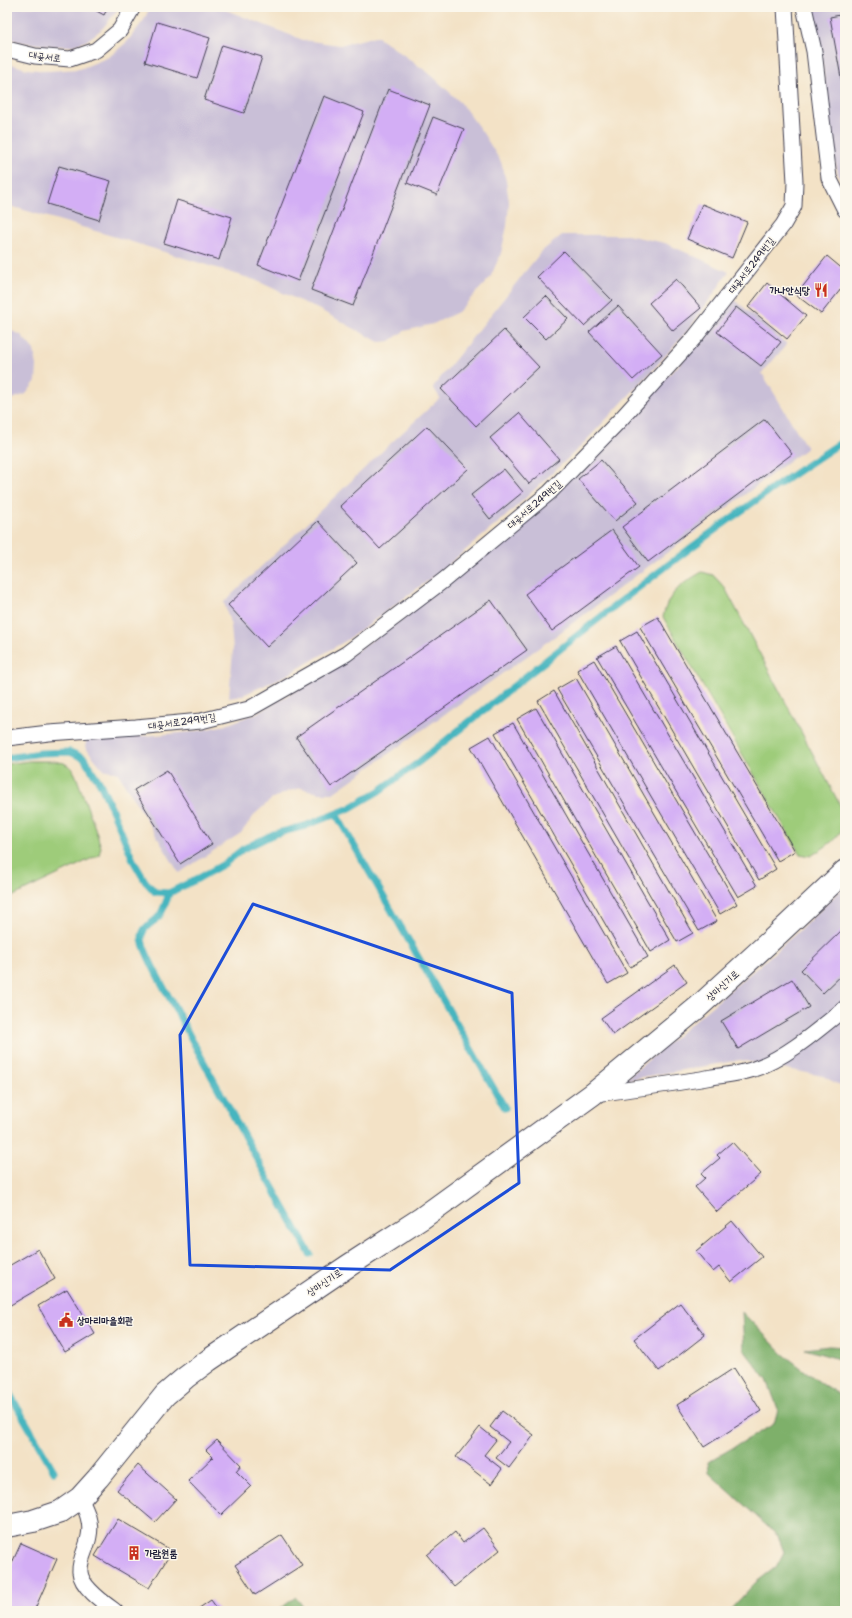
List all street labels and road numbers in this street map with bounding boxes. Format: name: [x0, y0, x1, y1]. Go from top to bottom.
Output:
street label: 대곶서로: [28, 48, 62, 65]
street label: 대곶서로249번길: [725, 234, 778, 296]
street label: 대곶서로249번길: [504, 477, 564, 532]
street label: 대곶서로249번길: [147, 710, 217, 733]
street label: 상마신기로: [703, 967, 742, 1004]
street label: 상마신기로: [304, 1266, 345, 1299]

